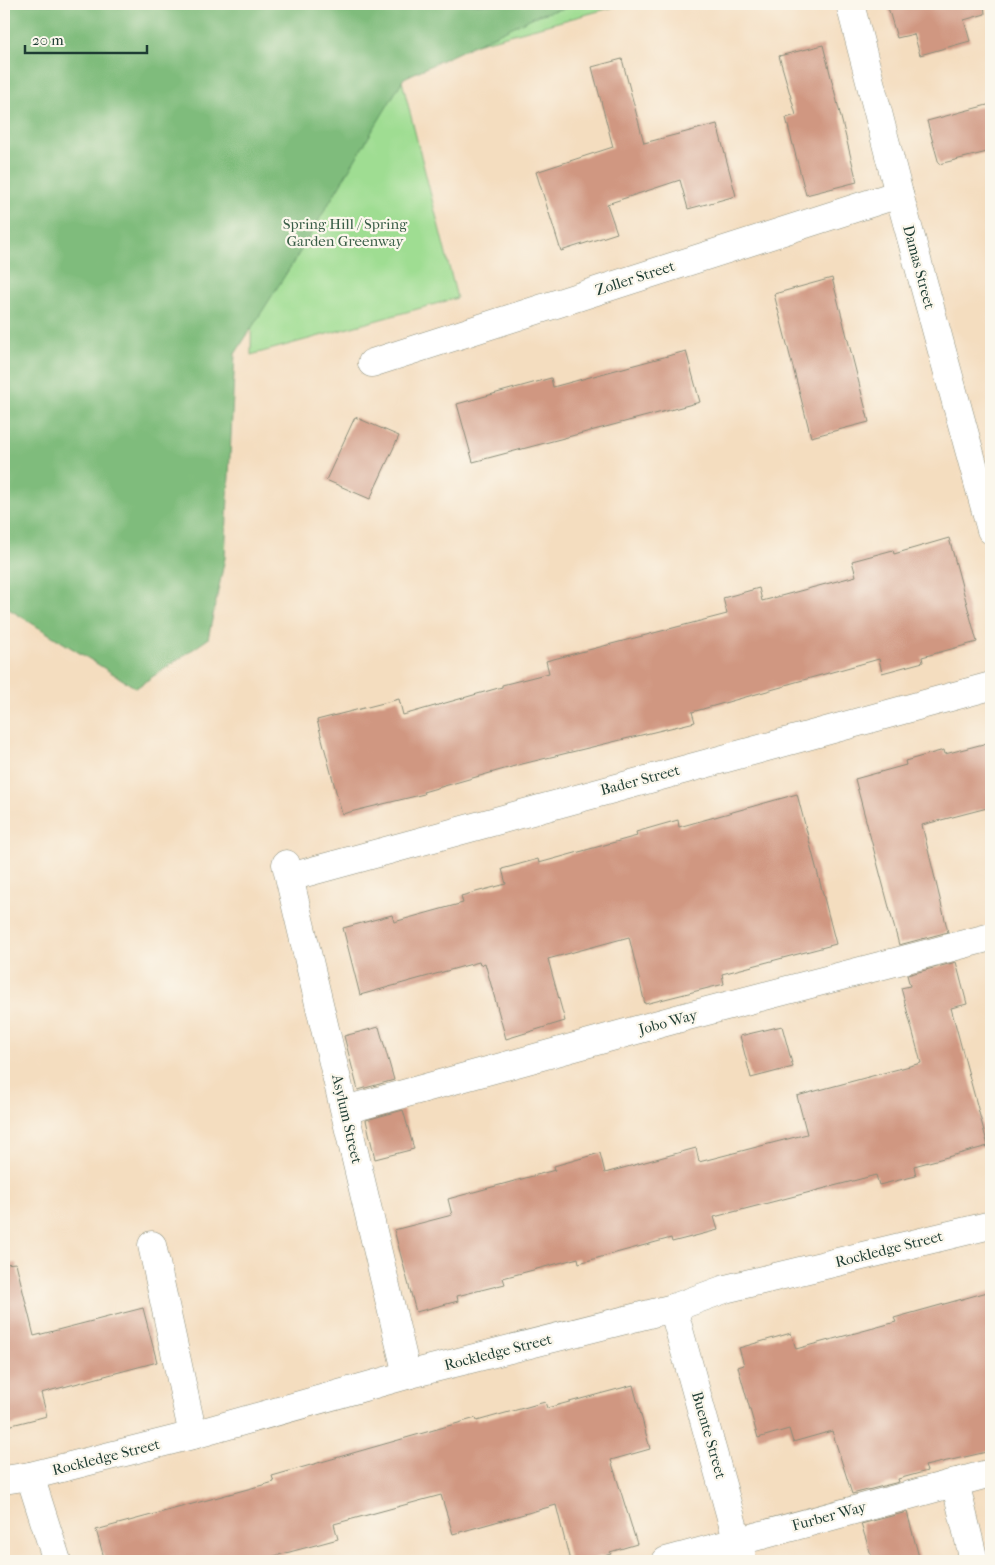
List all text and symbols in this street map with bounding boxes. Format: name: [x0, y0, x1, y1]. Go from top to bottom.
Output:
scale bar: [25, 22, 148, 54]
text: 20 m: [32, 31, 64, 49]
park label: Spring Hill / Spring Garden Greenway: [283, 215, 408, 250]
street label: Damas Street: [899, 223, 939, 312]
street label: Zoller Street: [593, 257, 678, 299]
street label: Bader Street: [598, 761, 682, 799]
street label: Jobo Way: [636, 1005, 700, 1039]
street label: Asylum Street: [328, 1072, 366, 1166]
street label: Rockledge Street: [833, 1227, 945, 1271]
street label: Rockledge Street: [442, 1330, 554, 1374]
street label: Buente Street: [688, 1389, 730, 1481]
street label: Rockledge Street: [50, 1435, 162, 1479]
street label: Furber Way: [790, 1497, 869, 1535]

